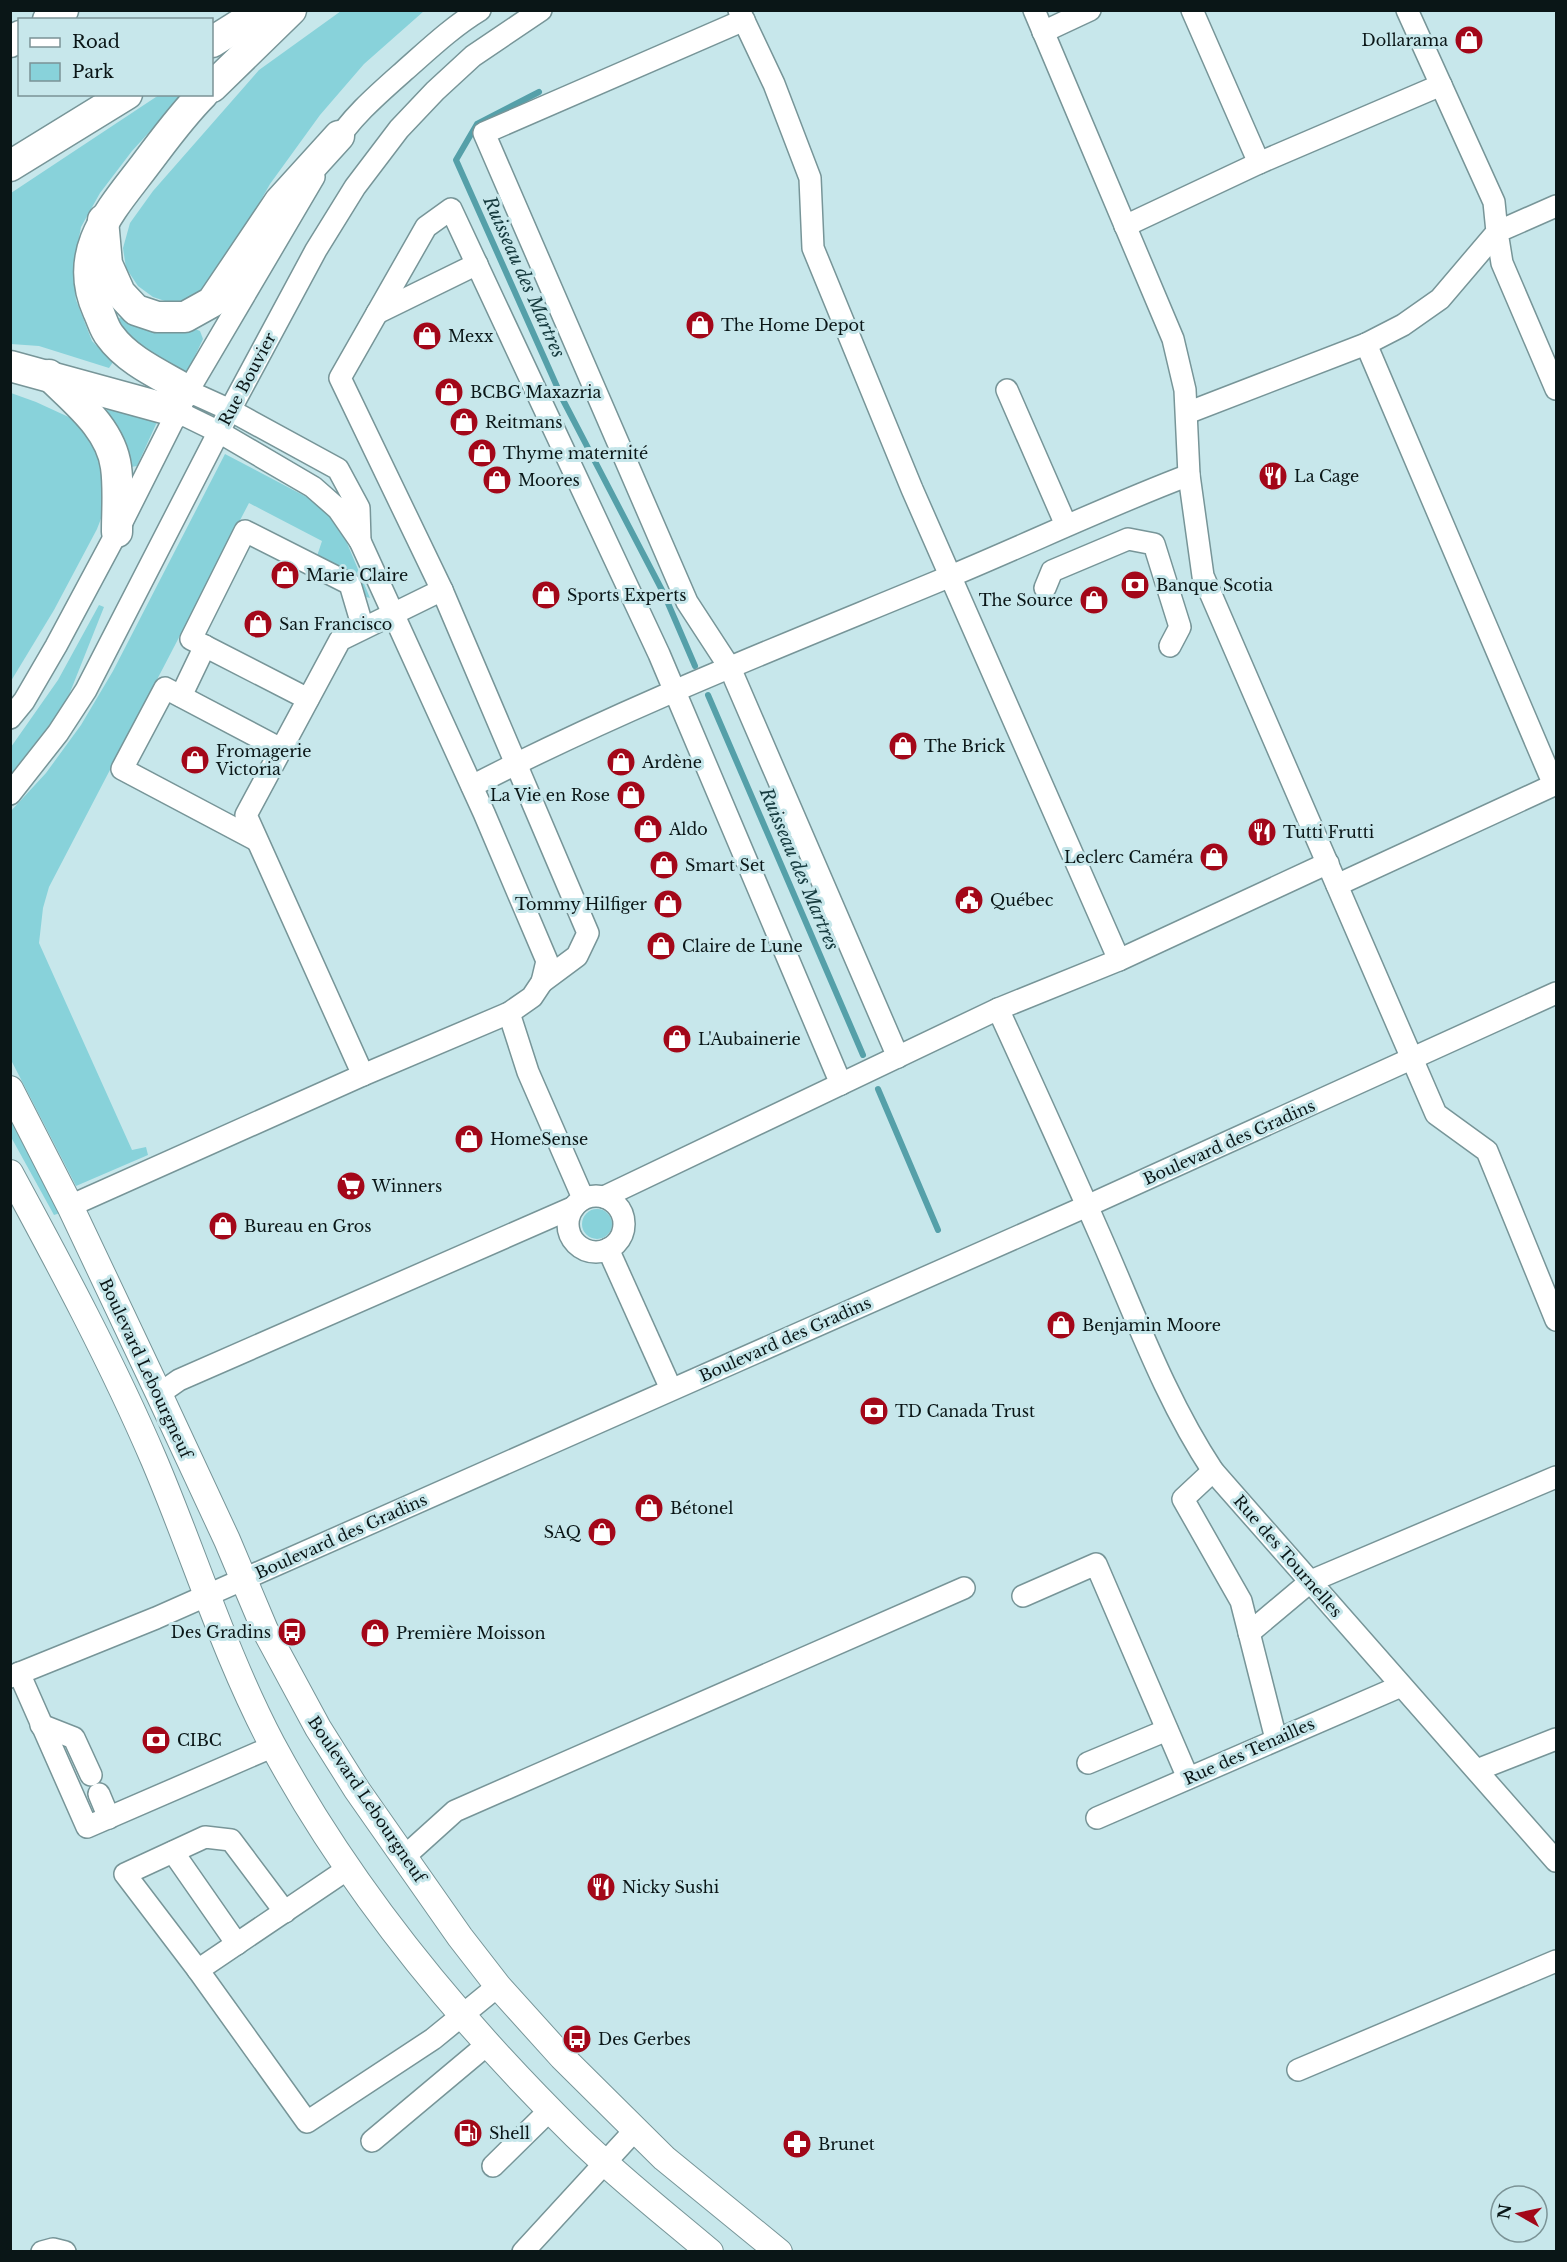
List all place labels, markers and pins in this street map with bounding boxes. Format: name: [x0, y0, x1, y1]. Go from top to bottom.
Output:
shop icon: Dollarama: [1453, 24, 1485, 56]
place label: Dollarama: [1362, 30, 1448, 50]
shop icon: The Home Depot: [684, 309, 716, 341]
place label: The Home Depot: [721, 315, 865, 335]
shop icon: Mexx: [411, 320, 443, 352]
place label: Mexx: [448, 326, 494, 346]
shop icon: BCBG Maxazria: [433, 376, 465, 408]
place label: BCBG Maxazria: [470, 382, 601, 402]
shop icon: Reitmans: [448, 406, 480, 438]
place label: Reitmans: [485, 412, 563, 432]
shop icon: Thyme maternité: [466, 437, 498, 469]
place label: Thyme maternité: [503, 443, 648, 463]
restaurant icon: La Cage: [1257, 460, 1289, 492]
shop icon: Moores: [481, 464, 513, 496]
place label: La Cage: [1294, 466, 1359, 486]
place label: Moores: [518, 470, 580, 490]
shop icon: Marie Claire: [269, 559, 301, 591]
place label: Marie Claire: [306, 565, 408, 585]
bank icon: Banque Scotia: [1119, 569, 1151, 601]
place label: Banque Scotia: [1156, 575, 1273, 595]
shop icon: Sports Experts: [530, 579, 562, 611]
shop icon: The Source: [1078, 584, 1110, 616]
place label: Sports Experts: [567, 585, 686, 605]
place label: The Source: [979, 590, 1073, 610]
shop icon: San Francisco: [242, 608, 274, 640]
place label: San Francisco: [279, 614, 392, 634]
shop icon: The Brick: [887, 730, 919, 762]
place label: The Brick: [924, 736, 1006, 756]
place label: Fromagerie Victoria: [215, 741, 311, 779]
shop icon: Fromagerie Victoria: [179, 744, 211, 776]
shop icon: Ardène: [605, 746, 637, 778]
place label: Ardène: [641, 752, 702, 772]
shop icon: La Vie en Rose: [615, 779, 647, 811]
place label: La Vie en Rose: [490, 785, 610, 805]
shop icon: Aldo: [632, 813, 664, 845]
restaurant icon: Tutti Frutti: [1246, 816, 1278, 848]
place label: Aldo: [668, 819, 708, 839]
place label: Tutti Frutti: [1283, 822, 1375, 842]
shop icon: Leclerc Caméra: [1198, 841, 1230, 873]
place label: Leclerc Caméra: [1064, 847, 1193, 867]
shop icon: Smart Set: [648, 849, 680, 881]
place label: Smart Set: [685, 855, 765, 875]
public building icon: Québec: [953, 884, 985, 916]
shop icon: Tommy Hilfiger: [652, 888, 684, 920]
place label: Québec: [990, 890, 1054, 910]
place label: Tommy Hilfiger: [515, 894, 647, 914]
shop icon: Claire de Lune: [645, 930, 677, 962]
place label: Claire de Lune: [682, 936, 803, 956]
shop icon: L'Aubainerie: [661, 1023, 693, 1055]
place label: L'Aubainerie: [698, 1029, 801, 1049]
shop icon: HomeSense: [453, 1123, 485, 1155]
place label: HomeSense: [490, 1129, 588, 1149]
supermarket icon: Winners: [335, 1170, 367, 1202]
place label: Winners: [371, 1176, 442, 1196]
shop icon: Bureau en Gros: [207, 1210, 239, 1242]
place label: Bureau en Gros: [244, 1216, 372, 1236]
shop icon: Benjamin Moore: [1045, 1309, 1077, 1341]
place label: Benjamin Moore: [1082, 1315, 1221, 1335]
bank icon: TD Canada Trust: [858, 1395, 890, 1427]
place label: TD Canada Trust: [895, 1401, 1035, 1421]
shop icon: Bétonel: [633, 1492, 665, 1524]
place label: Bétonel: [670, 1498, 733, 1518]
shop icon: SAQ: [586, 1516, 618, 1548]
place label: SAQ: [544, 1522, 581, 1542]
bus stop icon: Des Gradins: [276, 1616, 308, 1648]
shop icon: Première Moisson: [359, 1617, 391, 1649]
place label: Des Gradins: [171, 1622, 271, 1642]
place label: Première Moisson: [396, 1623, 546, 1643]
bank icon: CIBC: [140, 1724, 172, 1756]
place label: CIBC: [177, 1730, 222, 1750]
restaurant icon: Nicky Sushi: [585, 1871, 617, 1903]
place label: Nicky Sushi: [622, 1877, 720, 1897]
bus stop icon: Des Gerbes: [561, 2023, 593, 2055]
place label: Des Gerbes: [598, 2029, 691, 2049]
fuel station icon: Shell: [452, 2117, 484, 2149]
place label: Shell: [489, 2123, 530, 2143]
pharmacy icon: Brunet: [781, 2128, 813, 2160]
place label: Brunet: [818, 2134, 875, 2154]

